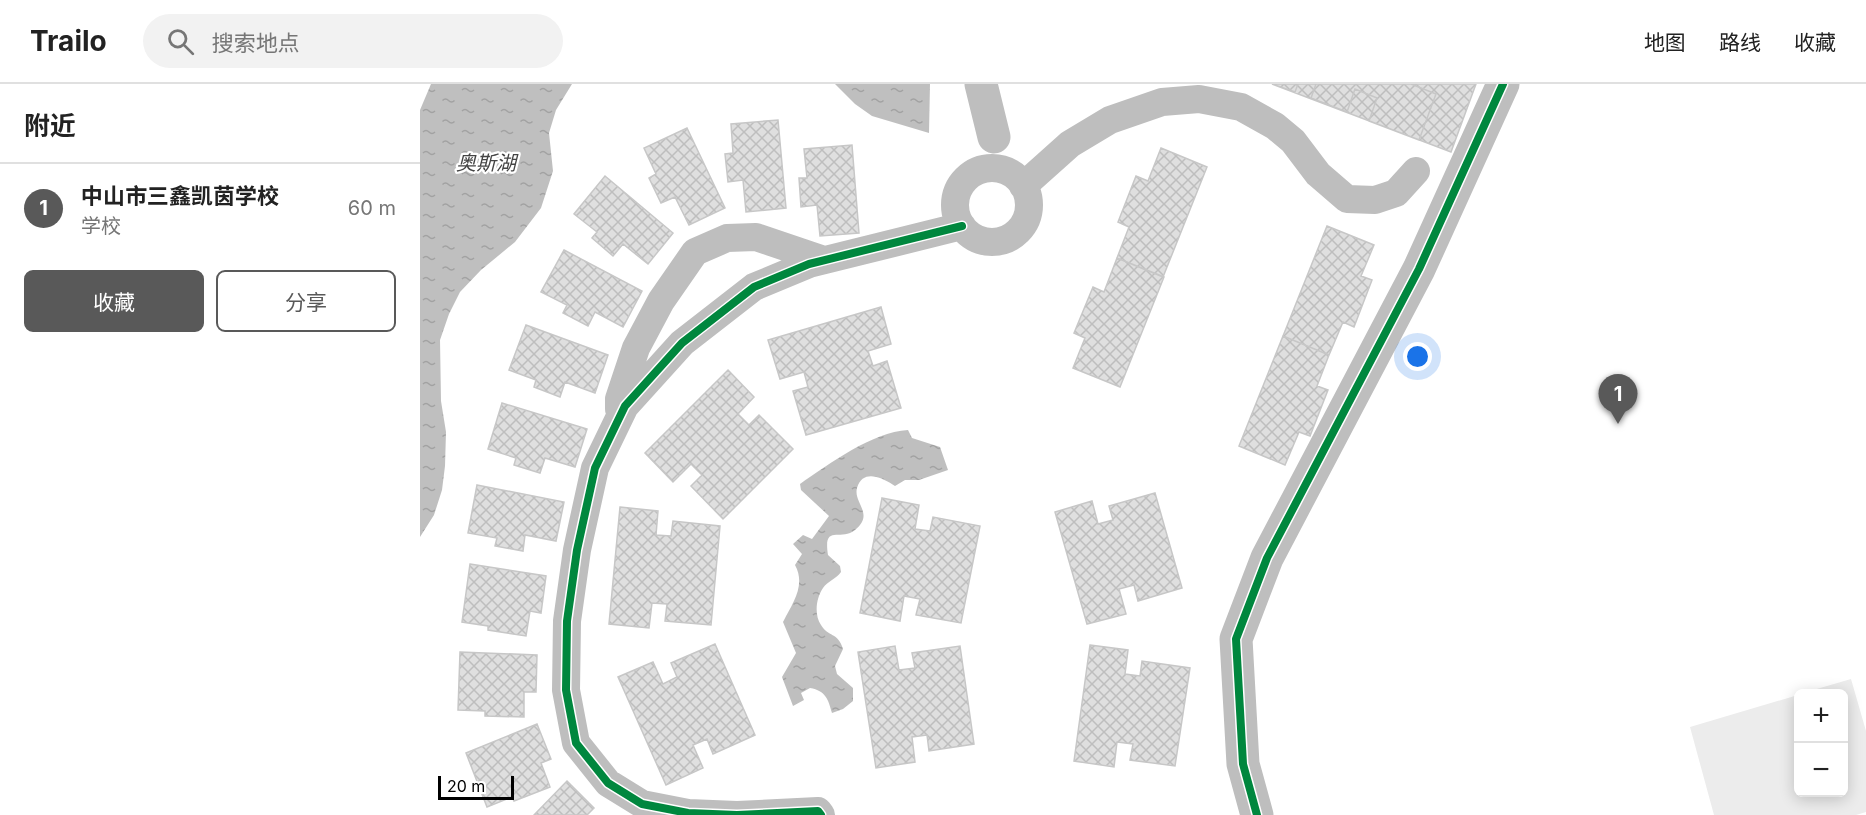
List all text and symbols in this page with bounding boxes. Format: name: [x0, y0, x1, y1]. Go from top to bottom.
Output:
search box: [143, 14, 563, 68]
text: Trailo: [30, 24, 107, 58]
icon: search: [164, 25, 197, 58]
text: 搜索地点: [212, 30, 300, 56]
text: 地图: [1644, 30, 1686, 55]
text: 路线: [1719, 30, 1761, 55]
text: 收藏: [1794, 30, 1836, 55]
text: 附近: [24, 110, 76, 141]
water label: 奥斯湖: [456, 151, 519, 175]
text: 中山市三鑫凯茵学校: [81, 183, 279, 209]
text: 1: [39, 196, 48, 220]
text: 60 m: [348, 196, 396, 220]
text: 学校: [81, 214, 121, 238]
button: 收藏: [24, 270, 204, 332]
button: 分享: [216, 270, 396, 332]
your location: [1403, 342, 1432, 371]
pin: 1: [1598, 374, 1638, 424]
map controls: [1794, 689, 1848, 797]
button: +: [1794, 689, 1848, 743]
button: −: [1794, 743, 1848, 797]
scale bar: [438, 773, 514, 800]
text: 20 m: [447, 776, 485, 796]

